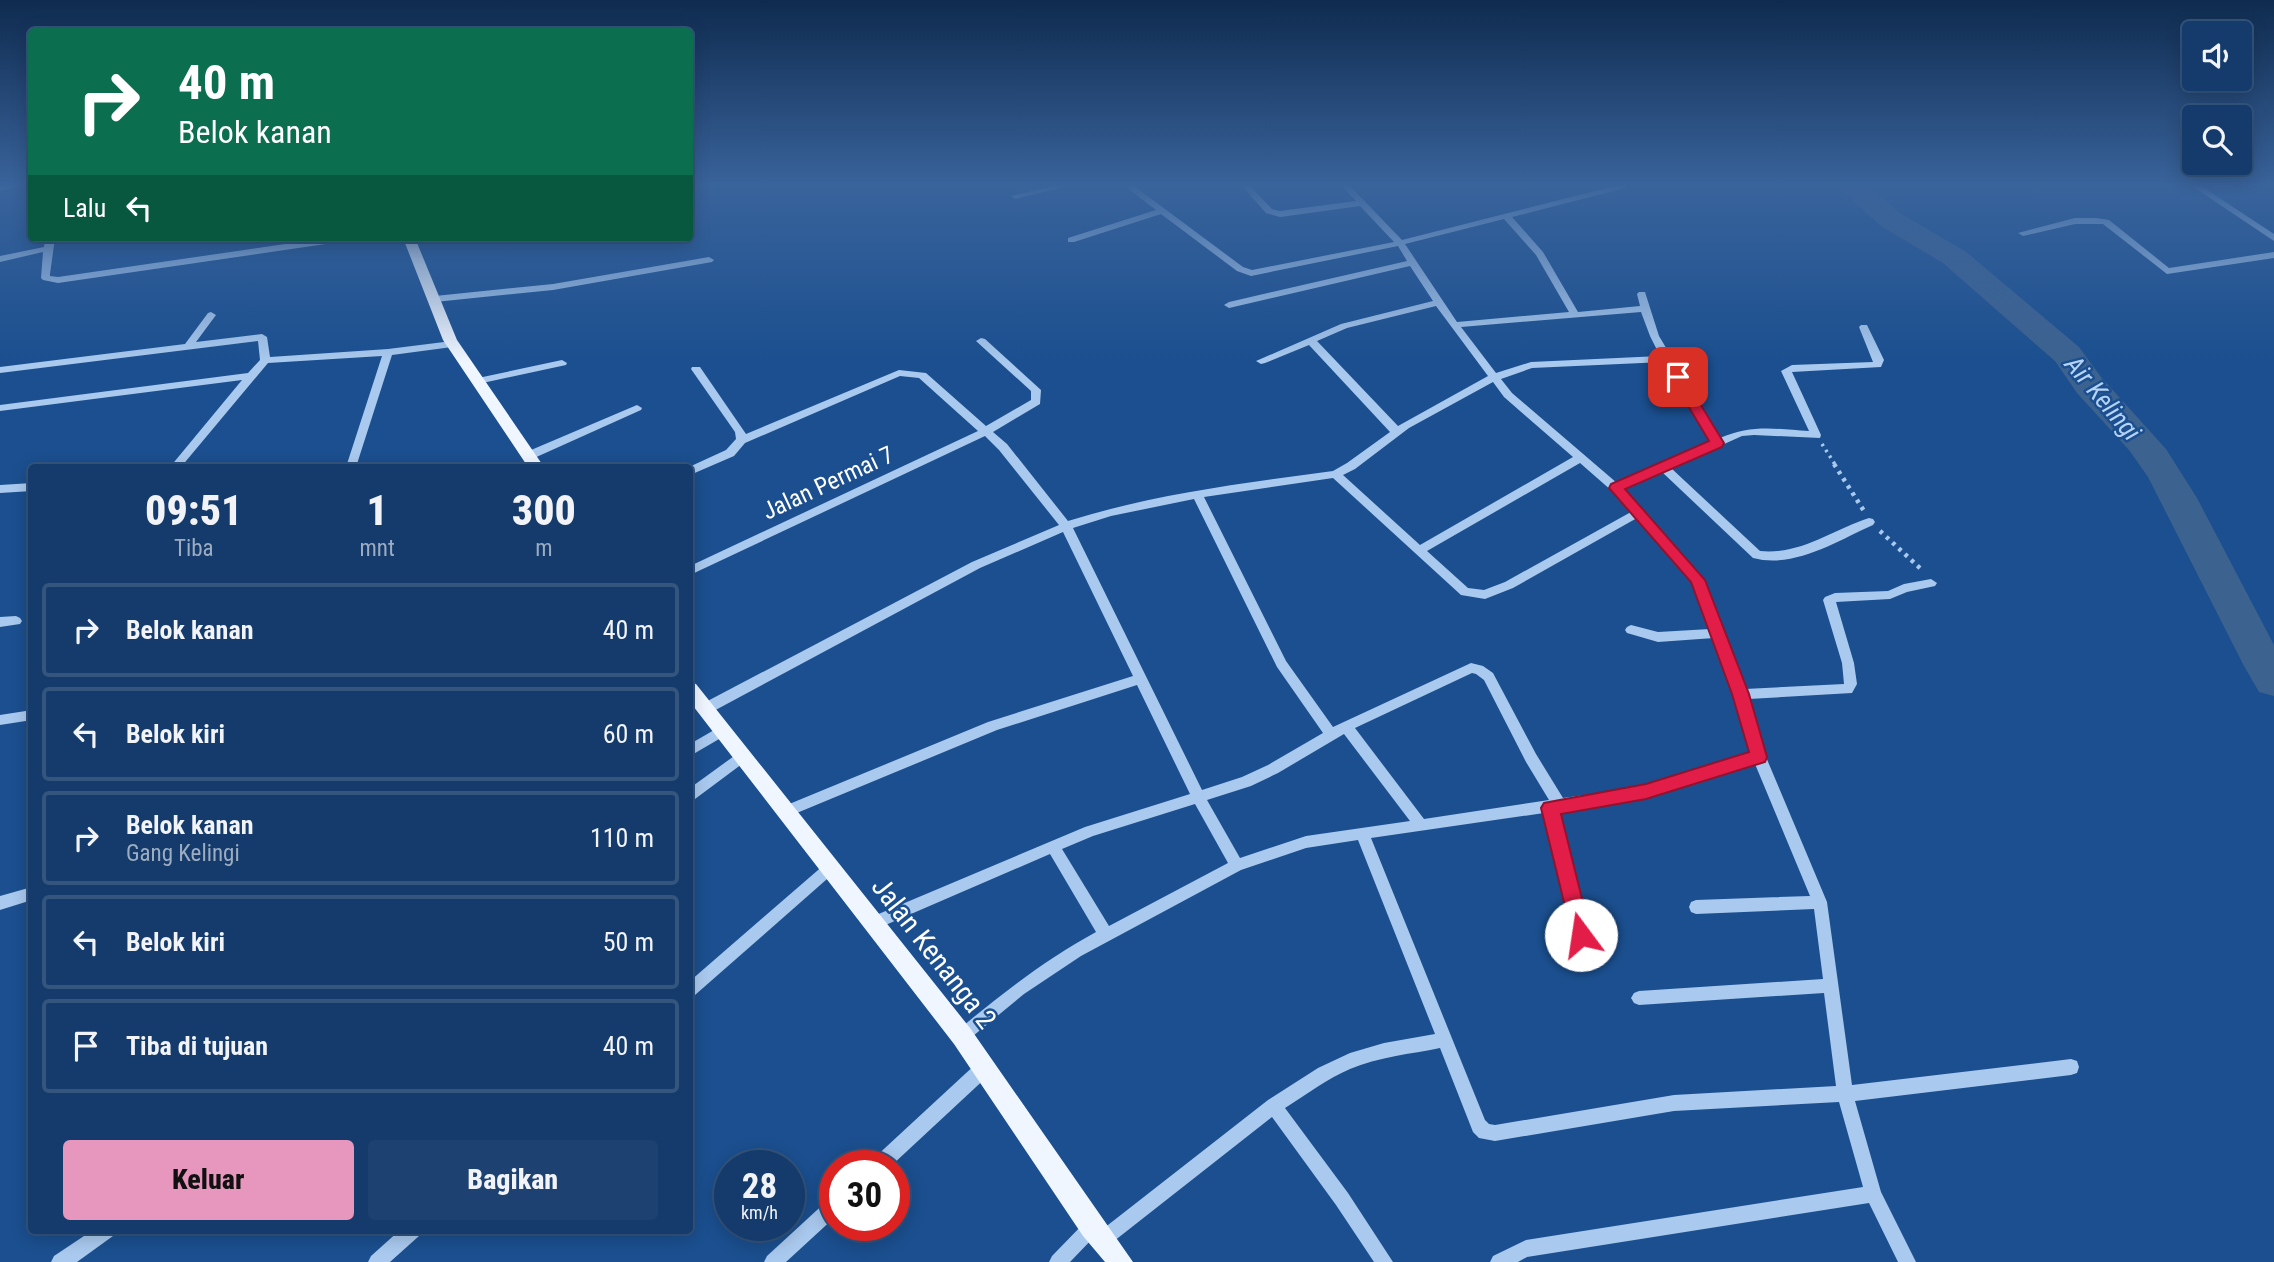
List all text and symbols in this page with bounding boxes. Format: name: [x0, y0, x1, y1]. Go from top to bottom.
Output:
map controls: [2182, 21, 2252, 175]
button: sound: [2182, 21, 2252, 91]
text: 40 m: [178, 54, 275, 111]
icon: right: [63, 56, 154, 147]
button: search: [2182, 105, 2252, 175]
text: Belok kanan: [178, 113, 332, 151]
icon: left: [120, 189, 158, 227]
text: Lalu: [63, 193, 106, 223]
pin: [1648, 347, 1708, 407]
water label: Air Kelingi: [2058, 349, 2147, 447]
icon: arrive: [1659, 358, 1697, 396]
street label: Jalan Permai 7: [758, 440, 898, 526]
text: 09:51: [145, 486, 242, 535]
text: 1: [366, 486, 388, 535]
text: 300: [512, 486, 576, 535]
text: Tiba: [174, 535, 214, 562]
text: mnt: [359, 535, 395, 562]
text: m: [535, 535, 553, 562]
icon: right: [67, 611, 105, 649]
text: Belok kanan: [126, 615, 253, 645]
text: 40 m: [603, 615, 654, 645]
icon: left: [67, 715, 105, 753]
text: Belok kiri: [126, 719, 225, 749]
text: 60 m: [603, 719, 654, 749]
text: Belok kanan: [126, 810, 253, 840]
icon: right: [67, 819, 105, 857]
text: 110 m: [590, 823, 654, 853]
text: Gang Kelingi: [126, 840, 240, 867]
street label: Jalan Kenanga 2: [865, 871, 1003, 1035]
position arrow: [1544, 898, 1618, 972]
icon: left: [67, 923, 105, 961]
text: Belok kiri: [126, 927, 225, 957]
text: 50 m: [603, 927, 654, 957]
icon: arrive: [67, 1027, 105, 1065]
text: Tiba di tujuan: [126, 1031, 268, 1061]
text: 40 m: [603, 1031, 654, 1061]
button: Keluar: [63, 1140, 354, 1220]
button: Bagikan: [368, 1140, 658, 1220]
speed limit sign: 30: [819, 1150, 910, 1241]
text: 28: [742, 1166, 777, 1207]
text: km/h: [741, 1202, 778, 1223]

